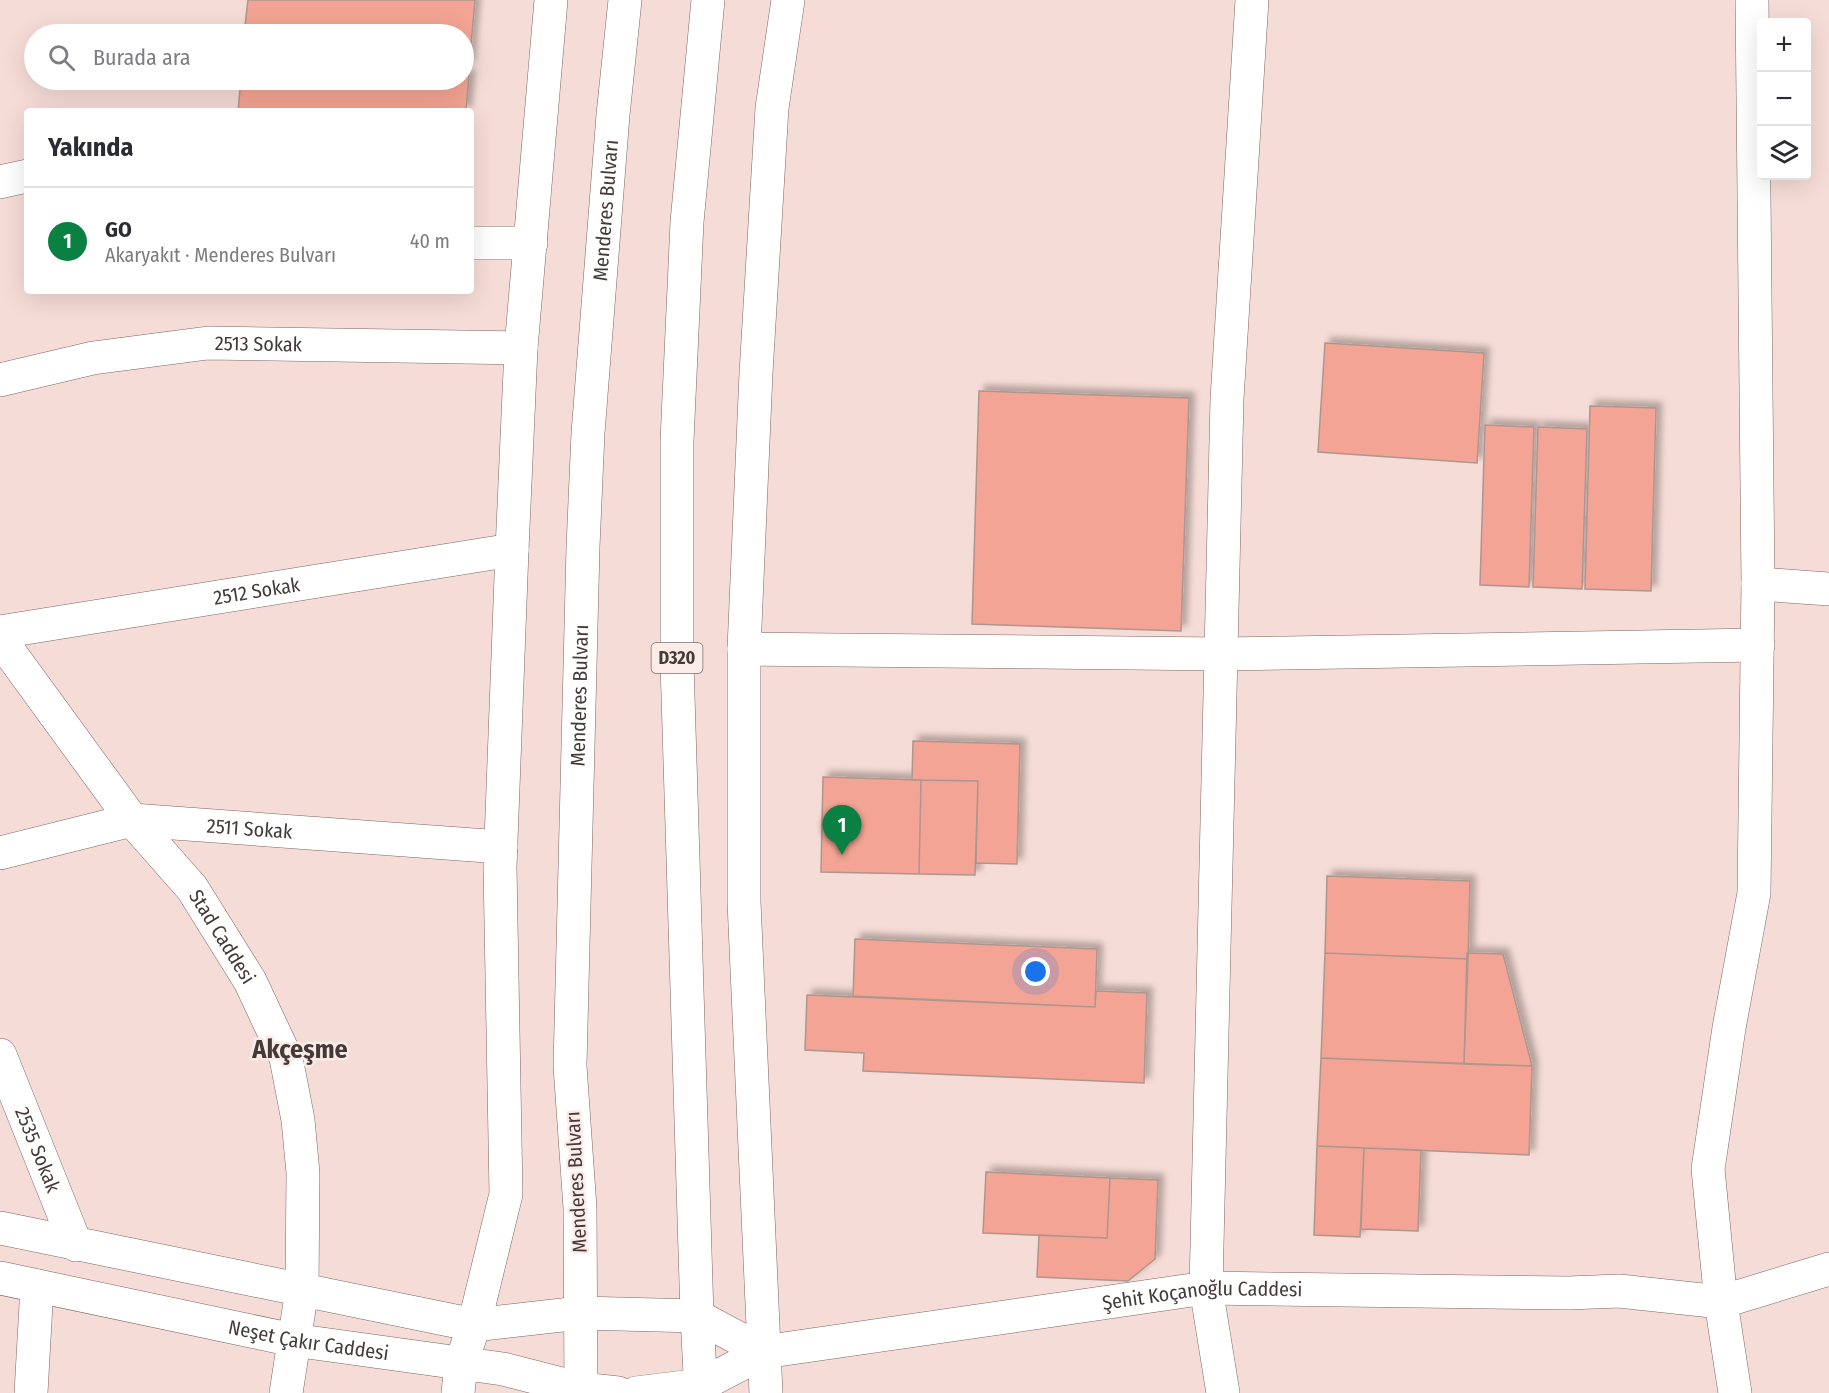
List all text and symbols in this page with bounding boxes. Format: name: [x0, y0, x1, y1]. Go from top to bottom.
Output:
map controls: [1757, 18, 1811, 180]
button: +: [1757, 18, 1811, 72]
search box: [24, 24, 474, 90]
icon: search: [45, 41, 78, 74]
text: Burada ara: [93, 44, 191, 71]
button: −: [1757, 72, 1811, 126]
button: layers: [1757, 126, 1811, 180]
text: Yakında: [48, 132, 133, 163]
street label: Menderes Bulvarı: [588, 139, 623, 282]
text: GO: [105, 216, 132, 243]
text: 1: [63, 229, 72, 253]
text: 40 m: [410, 229, 450, 253]
text: Akaryakıt · Menderes Bulvarı: [105, 243, 336, 267]
street label: 2513 Sokak: [215, 331, 303, 357]
street label: 2512 Sokak: [212, 572, 302, 610]
street label: Menderes Bulvarı: [566, 624, 593, 767]
road number: D320: [652, 643, 702, 673]
pin: 1: [822, 806, 862, 855]
street label: 2511 Sokak: [206, 814, 294, 844]
street label: Stad Caddesi: [184, 885, 261, 988]
your location: [1021, 957, 1050, 986]
district label: Akçeşme: [251, 1034, 348, 1065]
street label: 2535 Sokak: [10, 1104, 66, 1196]
street label: Menderes Bulvarı: [560, 1111, 592, 1253]
street label: Şehit Koçanoğlu Caddesi: [1100, 1276, 1303, 1316]
street label: Neşet Çakır Caddesi: [226, 1315, 390, 1365]

